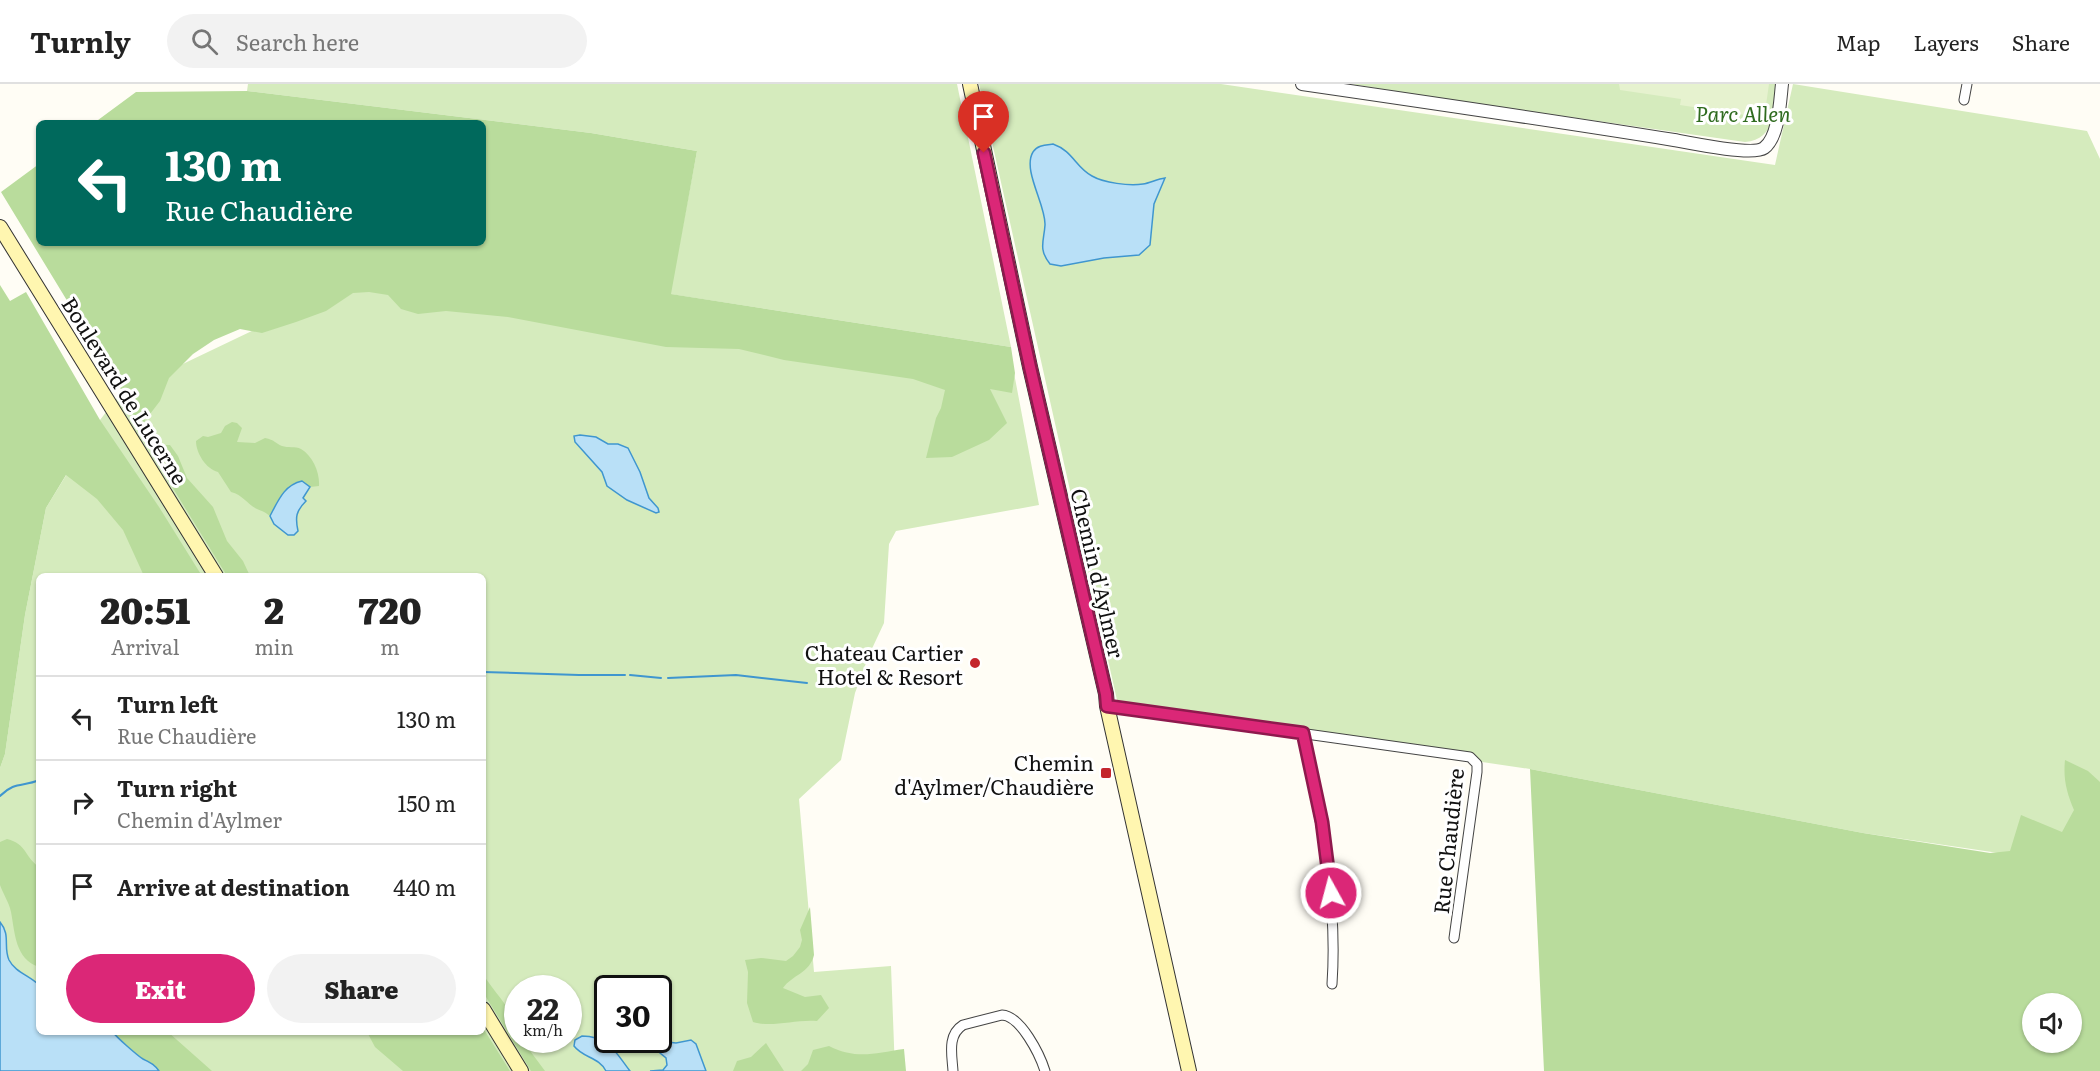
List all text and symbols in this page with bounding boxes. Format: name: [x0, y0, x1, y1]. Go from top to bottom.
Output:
search box: [167, 14, 587, 68]
text: Turnly: [30, 20, 131, 62]
icon: search: [188, 25, 221, 58]
text: Search here: [236, 25, 359, 58]
text: Map: [1836, 26, 1881, 57]
text: Layers: [1914, 26, 1979, 57]
text: Share: [2012, 26, 2070, 57]
pin: [958, 91, 1009, 153]
park label: Parc Allen: [1695, 97, 1791, 128]
icon: arrive: [967, 100, 1000, 133]
text: 130 m: [165, 132, 282, 194]
icon: left: [66, 144, 144, 222]
text: Rue Chaudière: [165, 189, 353, 229]
street label: Boulevard de Lucerne: [55, 290, 197, 490]
street label: Chemin d'Aylmer: [1064, 485, 1134, 661]
text: 20:51: [100, 582, 190, 635]
text: 2: [264, 582, 284, 635]
text: 720: [358, 582, 422, 635]
text: Arrival: [111, 631, 179, 661]
text: min: [254, 631, 294, 661]
text: m: [380, 631, 400, 661]
place label: Chateau Cartier Hotel & Resort: [805, 636, 964, 691]
marker: Chateau Cartier Hotel & Resort: [968, 656, 982, 670]
text: Turn left: [117, 687, 218, 720]
icon: left: [66, 702, 99, 735]
text: 130 m: [397, 702, 456, 735]
text: Rue Chaudière: [117, 720, 256, 750]
place label: Chemin d'Aylmer/Chaudière: [894, 746, 1094, 801]
marker: Chemin d'Aylmer/Chaudière: [1099, 766, 1113, 780]
street label: Rue Chaudière: [1424, 767, 1470, 915]
text: Turn right: [117, 771, 237, 804]
icon: right: [66, 786, 99, 819]
text: 150 m: [397, 786, 456, 819]
text: Chemin d'Aylmer: [117, 804, 282, 834]
position arrow: [1299, 861, 1363, 925]
icon: arrive: [66, 870, 99, 903]
text: Arrive at destination: [117, 870, 350, 903]
text: 440 m: [393, 870, 456, 903]
button: Exit: [66, 954, 255, 1023]
button: Share: [267, 954, 456, 1023]
speed limit sign: 30: [594, 975, 672, 1053]
text: 22: [527, 985, 559, 1029]
map controls: [2022, 993, 2082, 1053]
button: sound: [2022, 993, 2082, 1053]
text: km/h: [523, 1018, 563, 1041]

